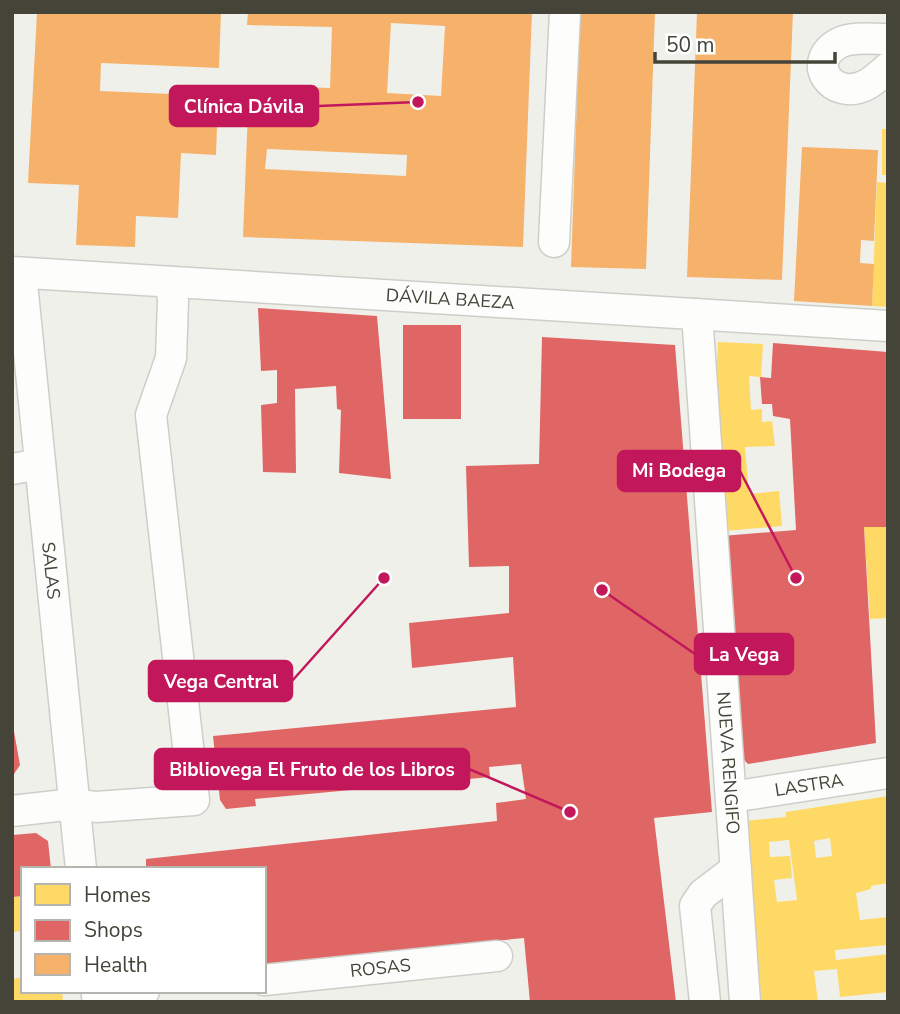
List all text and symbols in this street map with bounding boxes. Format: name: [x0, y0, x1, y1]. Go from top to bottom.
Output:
scale bar: [655, 21, 835, 65]
text: 50 m: [666, 31, 715, 59]
callout: Clínica Dávila: [170, 86, 318, 126]
text: Clínica Dávila: [184, 94, 304, 120]
street label: DÁVILA BAEZA: [385, 283, 515, 315]
callout: Mi Bodega: [618, 451, 740, 491]
text: Mi Bodega: [632, 458, 726, 484]
street label: SALAS: [36, 541, 66, 600]
callout: La Vega: [695, 634, 793, 674]
text: La Vega: [709, 642, 779, 668]
callout: Vega Central: [149, 661, 292, 701]
text: Vega Central: [163, 669, 278, 695]
street label: NUEVA RENGIFO: [711, 691, 745, 835]
callout: Bibliovega El Fruto de los Libros: [155, 749, 469, 789]
text: Bibliovega El Fruto de los Libros: [169, 757, 455, 783]
street label: LASTRA: [773, 768, 845, 802]
legend: [21, 867, 266, 993]
text: Homes: [84, 881, 151, 909]
text: Shops: [84, 916, 143, 944]
text: Health: [84, 951, 148, 979]
street label: ROSAS: [349, 953, 412, 983]

